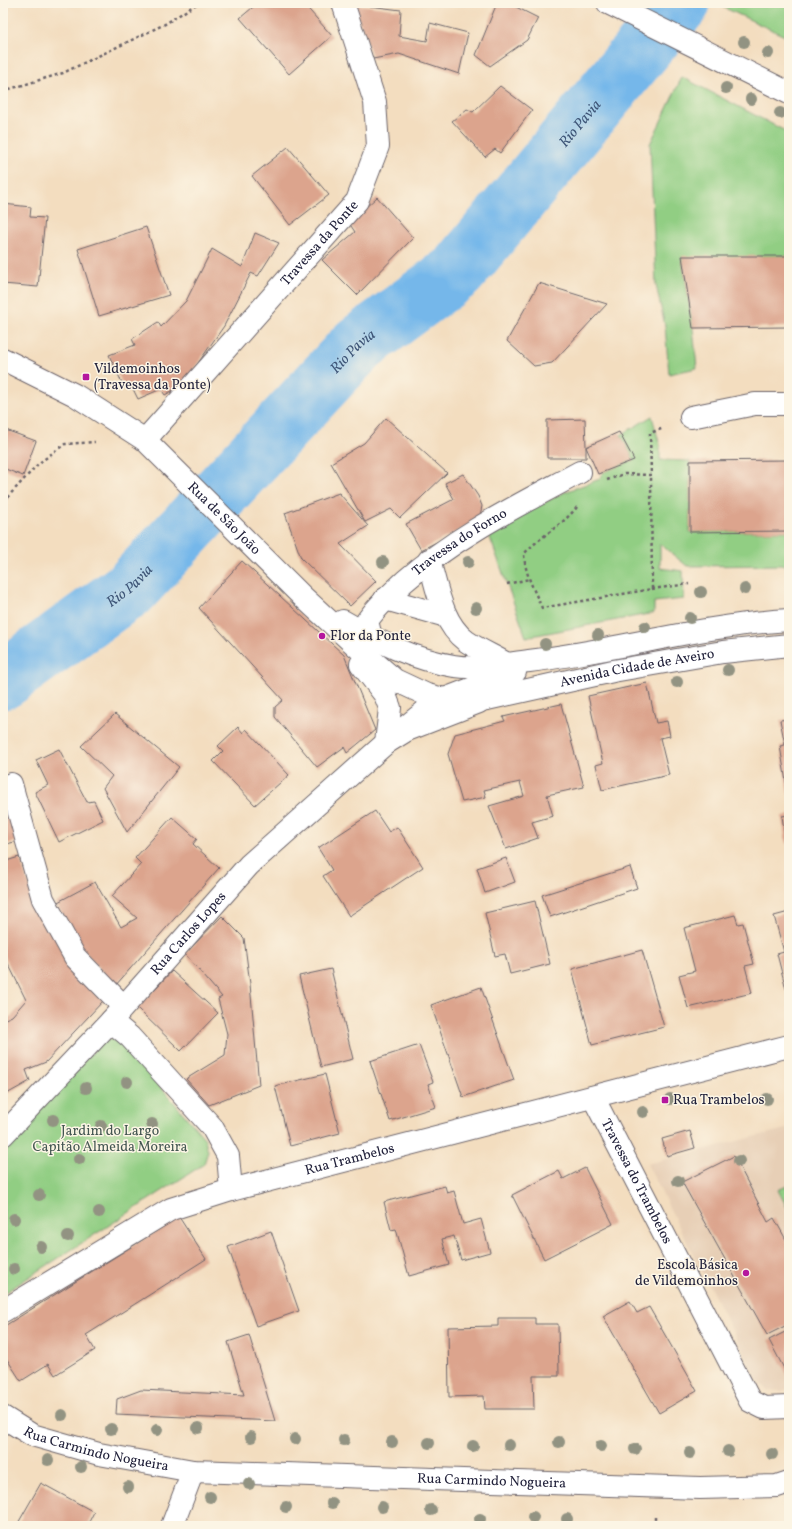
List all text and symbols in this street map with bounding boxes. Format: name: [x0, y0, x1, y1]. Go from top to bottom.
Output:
water label: Rio Pavia: [554, 96, 606, 152]
street label: Travessa da Ponte: [276, 196, 363, 290]
water label: Rio Pavia: [326, 325, 380, 379]
place label: Vildemoinhos (Travessa da Ponte): [94, 360, 211, 395]
marker: Vildemoinhos (Travessa da Ponte): [81, 372, 91, 382]
street label: Rua de São João: [183, 478, 265, 559]
street label: Travessa do Forno: [408, 504, 510, 580]
water label: Rio Pavia: [102, 560, 158, 613]
place label: Flor da Ponte: [330, 627, 411, 646]
marker: Flor da Ponte: [317, 631, 327, 641]
street label: Avenida Cidade de Aveiro: [558, 644, 716, 692]
street label: Rua Carlos Lopes: [146, 888, 231, 979]
place label: Rua Trambelos: [673, 1091, 765, 1110]
marker: Rua Trambelos: [660, 1095, 670, 1105]
street label: Travessa do Trambelos: [596, 1116, 677, 1247]
park label: Jardim do Largo Capitão Almeida Moreira: [32, 1122, 188, 1157]
street label: Rua Trambelos: [303, 1139, 396, 1180]
place label: Escola Básica de Vildemoinhos: [635, 1256, 738, 1291]
marker: Escola Básica de Vildemoinhos: [741, 1268, 751, 1278]
street label: Rua Carmindo Nogueira: [20, 1422, 170, 1476]
street label: Rua Carmindo Nogueira: [417, 1469, 566, 1493]

